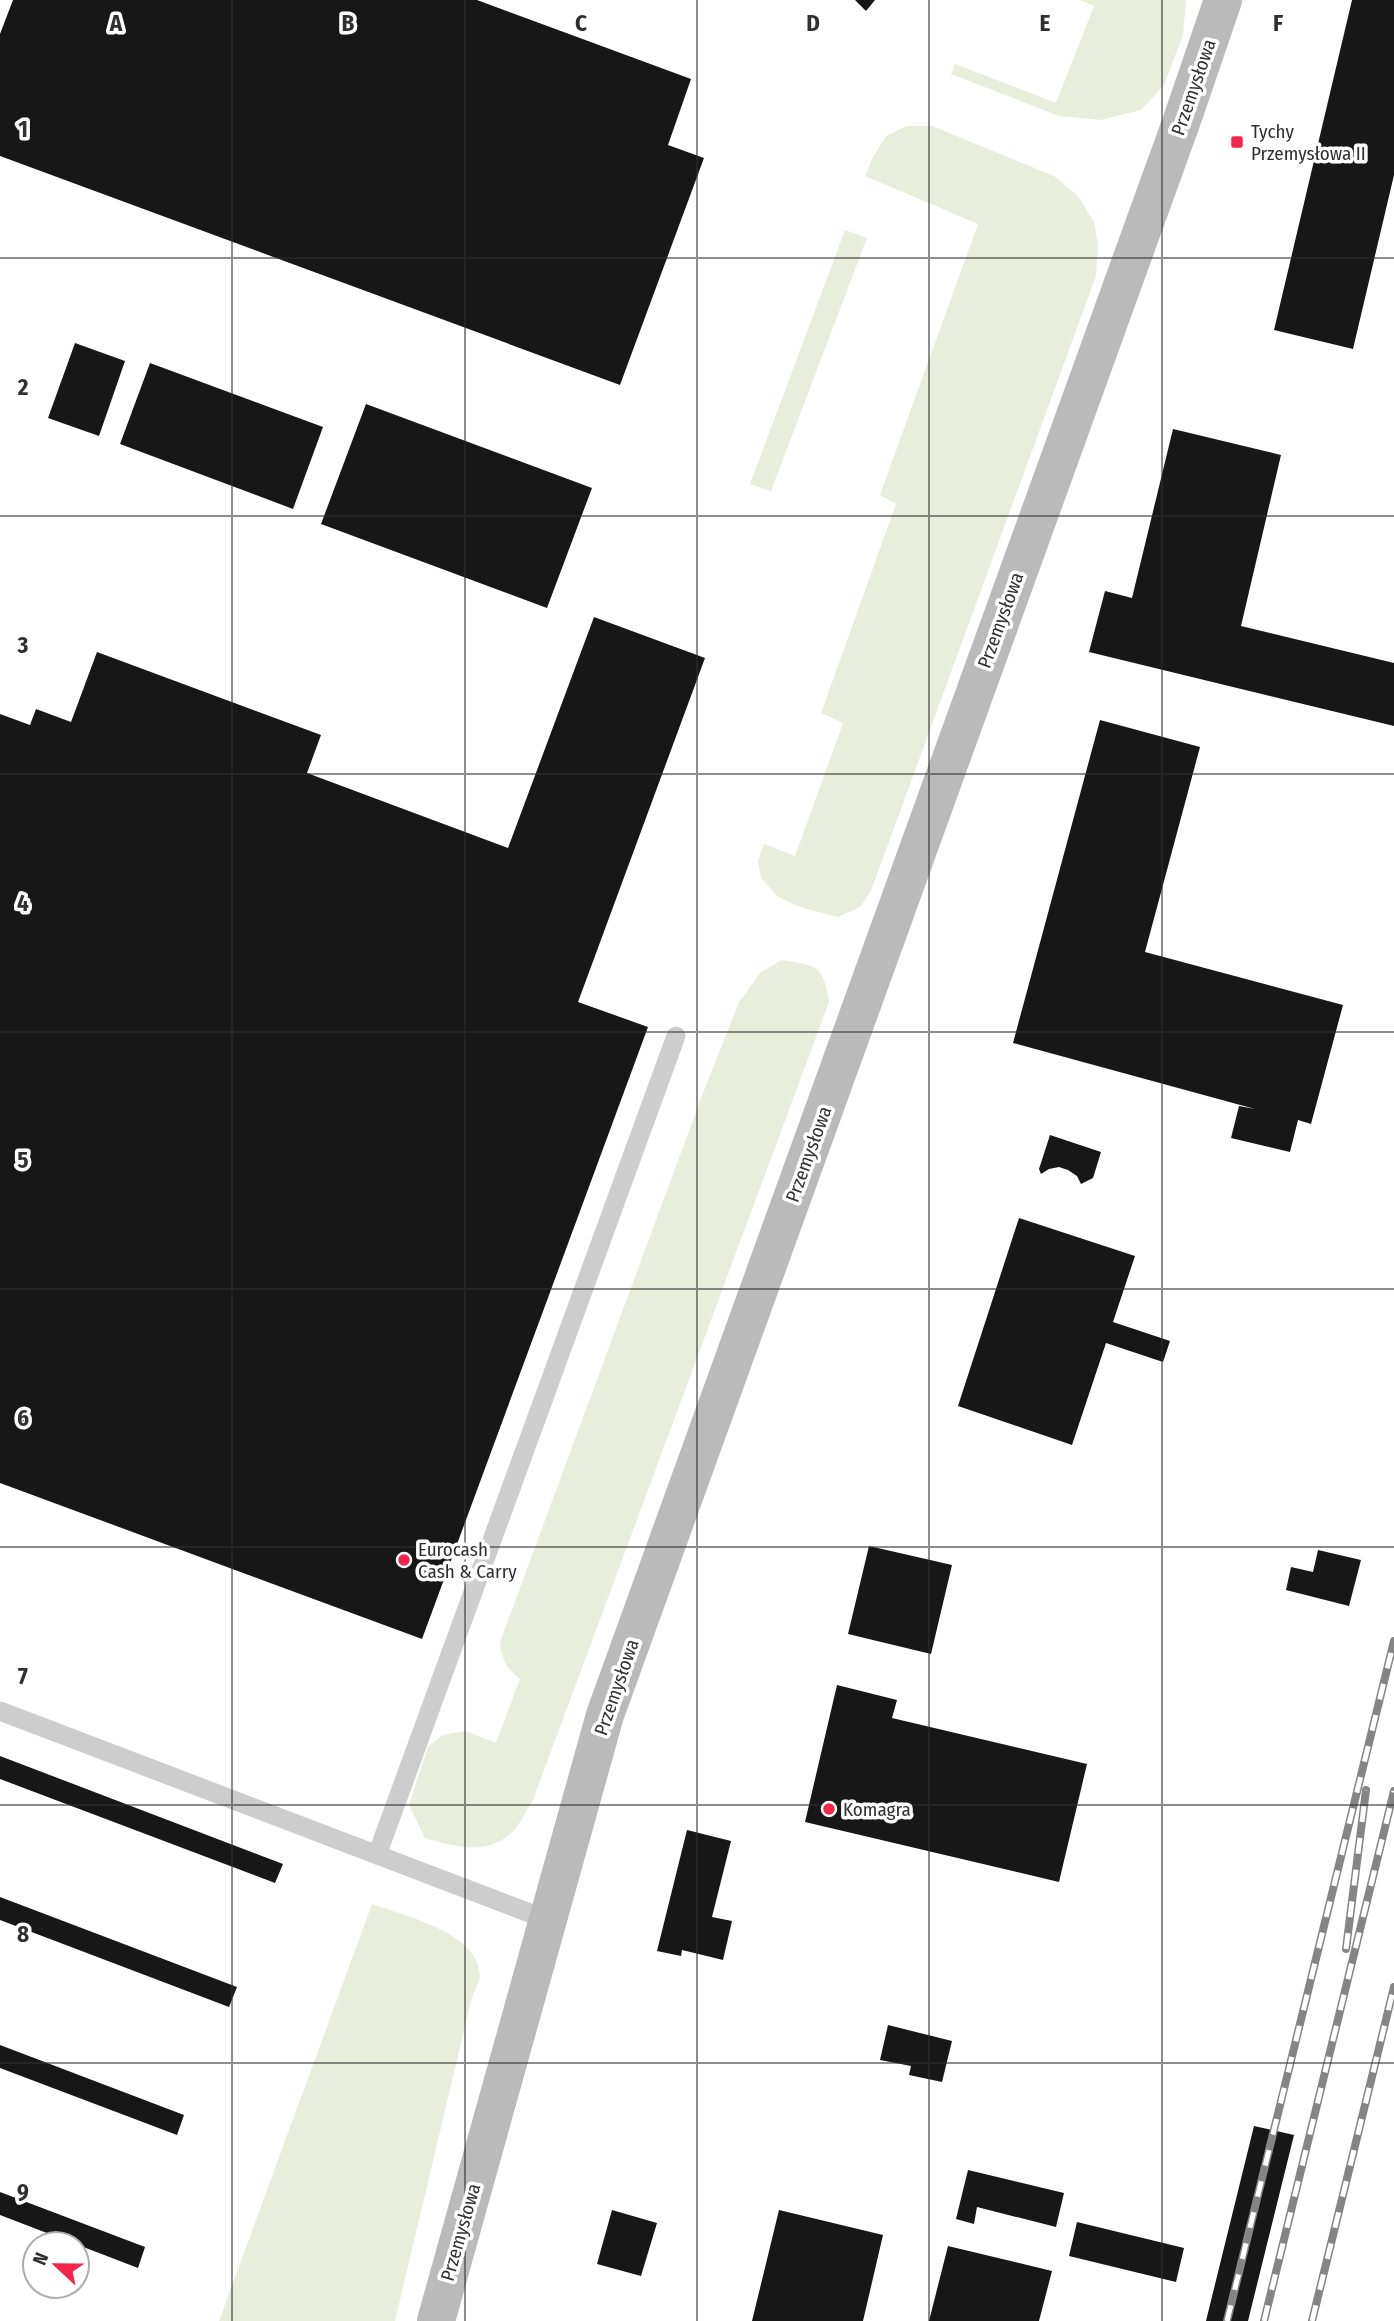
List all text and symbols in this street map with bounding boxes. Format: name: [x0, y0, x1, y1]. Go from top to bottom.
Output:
text: A: [109, 9, 123, 37]
text: B: [342, 9, 355, 37]
text: C: [575, 9, 587, 37]
text: D: [806, 9, 820, 37]
text: E: [1040, 9, 1051, 37]
text: F: [1273, 9, 1283, 37]
street label: Przemysłowa: [1166, 36, 1221, 138]
text: 1: [18, 115, 28, 143]
place label: Tychy Przemysłowa II: [1251, 120, 1366, 165]
marker: Tychy Przemysłowa II: [1229, 134, 1245, 150]
text: 2: [17, 373, 29, 401]
street label: Przemysłowa: [973, 569, 1028, 671]
text: 3: [17, 631, 29, 659]
text: 4: [17, 889, 29, 917]
street label: Przemysłowa: [781, 1103, 836, 1205]
text: 5: [17, 1146, 29, 1174]
text: 6: [17, 1404, 29, 1432]
place label: Eurocash Cash & Carry: [418, 1538, 517, 1583]
marker: Eurocash Cash & Carry: [396, 1552, 412, 1568]
street label: Przemysłowa: [589, 1636, 644, 1738]
text: 7: [18, 1662, 28, 1690]
place label: Komagra: [843, 1798, 911, 1821]
marker: Komagra: [821, 1801, 837, 1817]
text: 8: [17, 1920, 29, 1948]
text: 9: [17, 2178, 29, 2206]
street label: Przemysłowa: [436, 2181, 485, 2284]
north arrow: [21, 2230, 91, 2300]
text: N: [28, 2249, 53, 2268]

